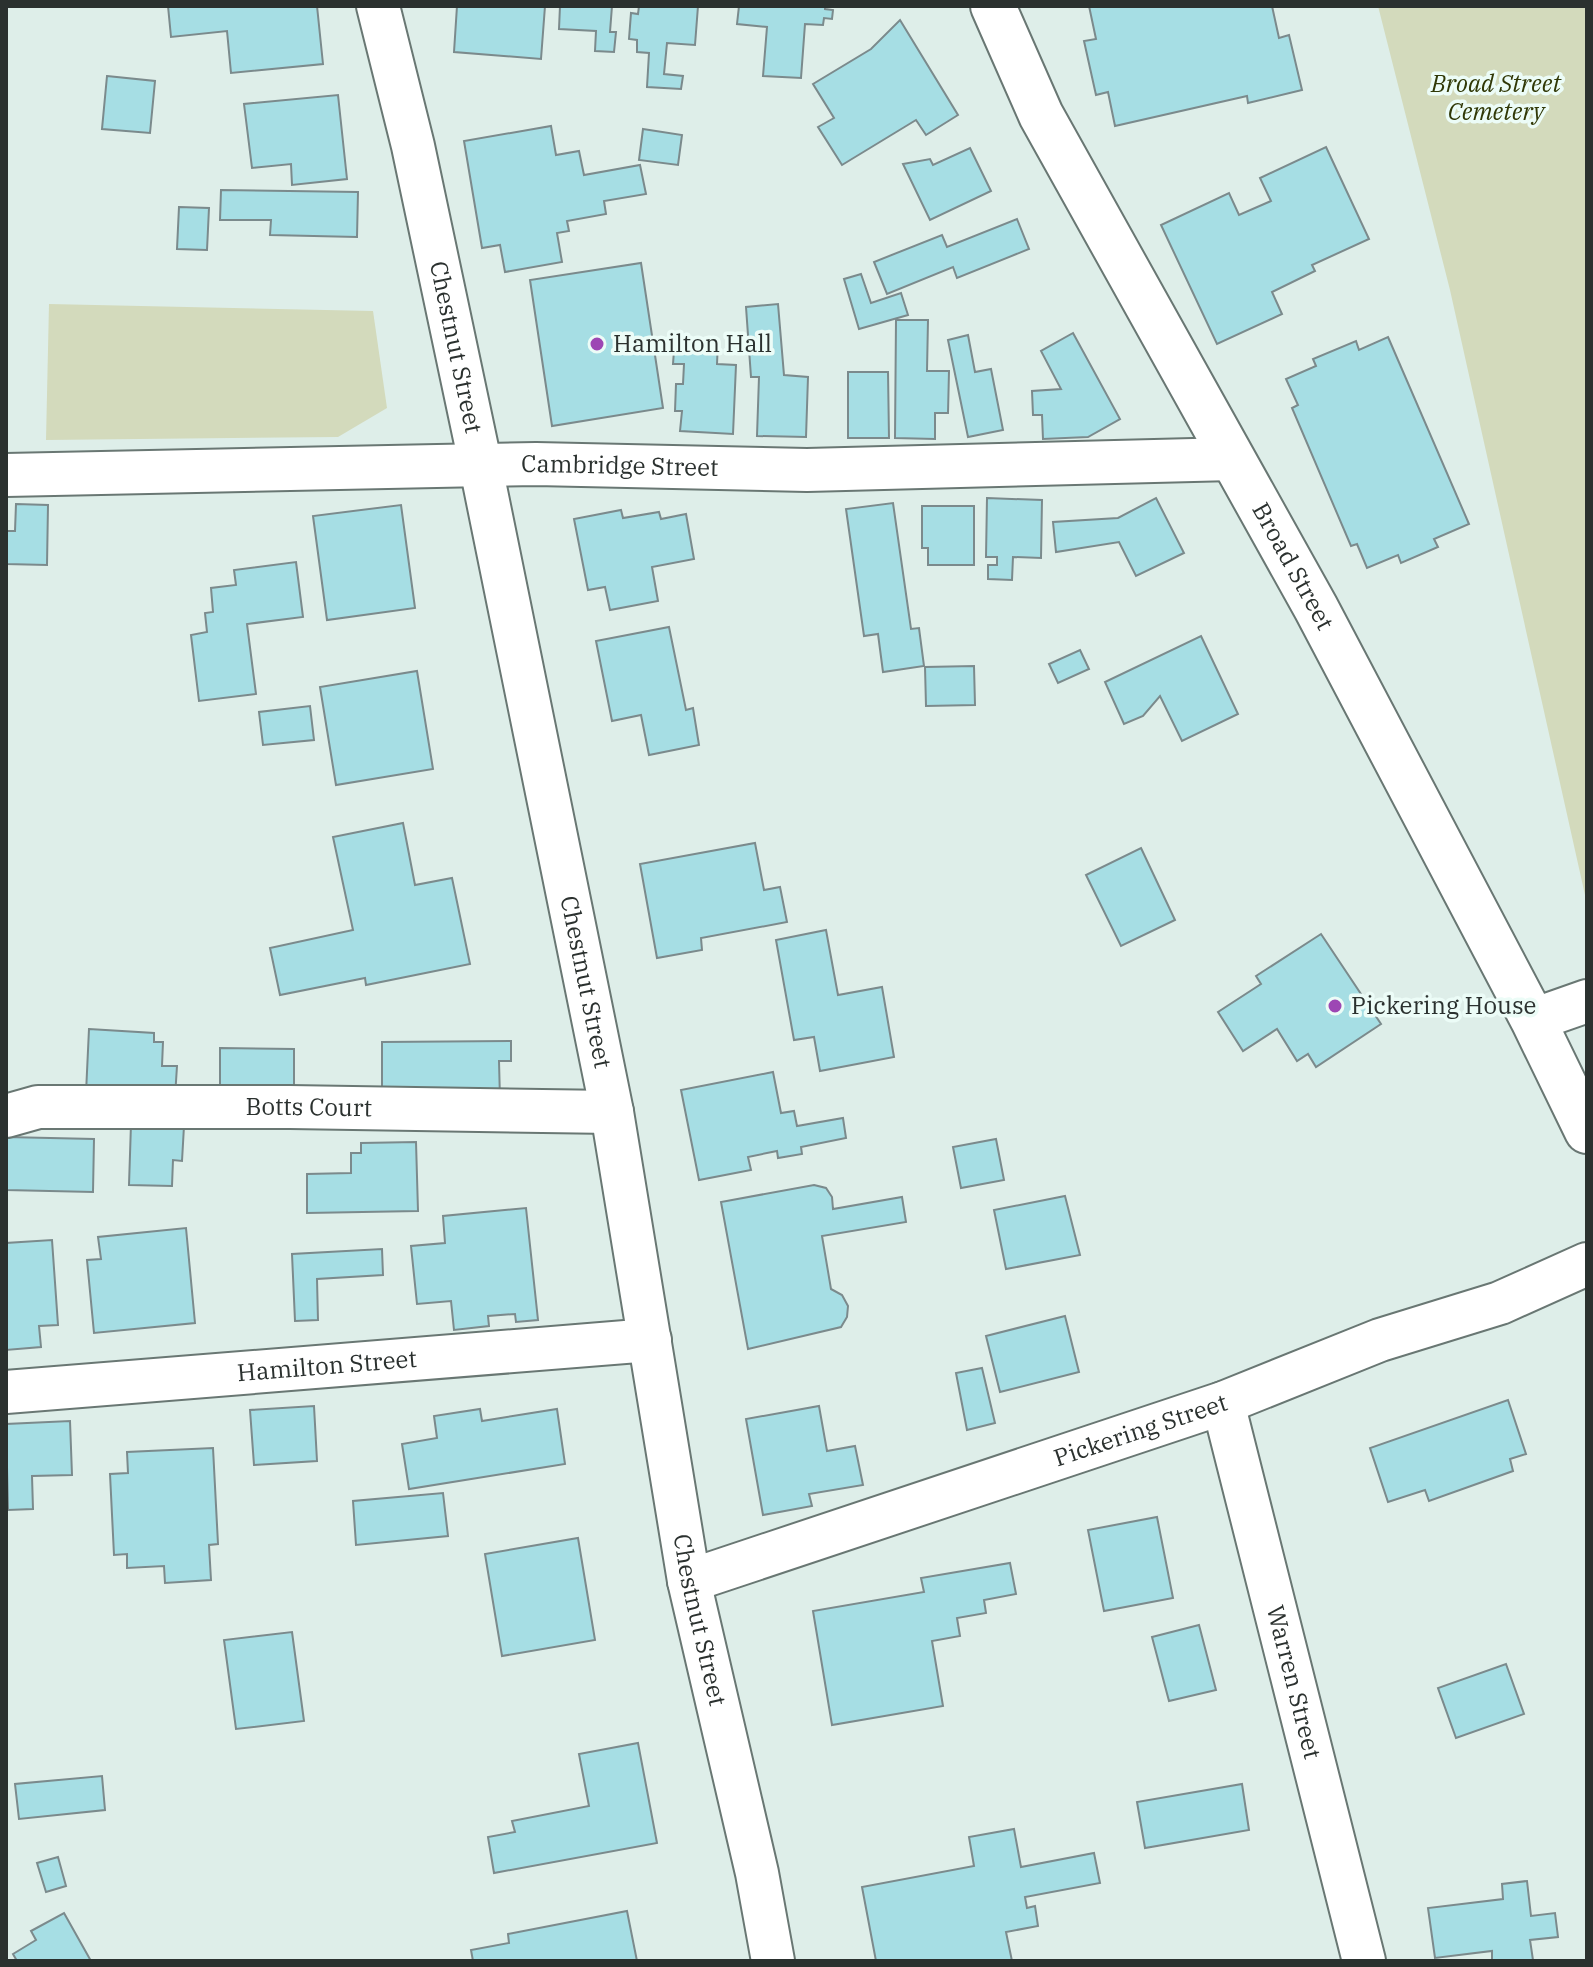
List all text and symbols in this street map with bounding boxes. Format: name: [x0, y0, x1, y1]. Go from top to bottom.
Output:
park label: Broad Street Cemetery: [1430, 67, 1562, 127]
street label: Chestnut Street: [423, 258, 490, 436]
place label: Hamilton Hall: [613, 327, 772, 359]
marker: Hamilton Hall: [588, 335, 606, 353]
street label: Cambridge Street: [521, 447, 719, 483]
street label: Broad Street: [1245, 496, 1342, 635]
street label: Chestnut Street: [553, 893, 620, 1071]
place label: Pickering House: [1351, 989, 1536, 1021]
marker: Pickering House: [1326, 997, 1344, 1015]
street label: Botts Court: [245, 1090, 372, 1123]
street label: Hamilton Street: [236, 1342, 418, 1388]
street label: Pickering Street: [1049, 1386, 1231, 1473]
street label: Chestnut Street: [667, 1531, 735, 1709]
street label: Warren Street: [1260, 1602, 1329, 1762]

